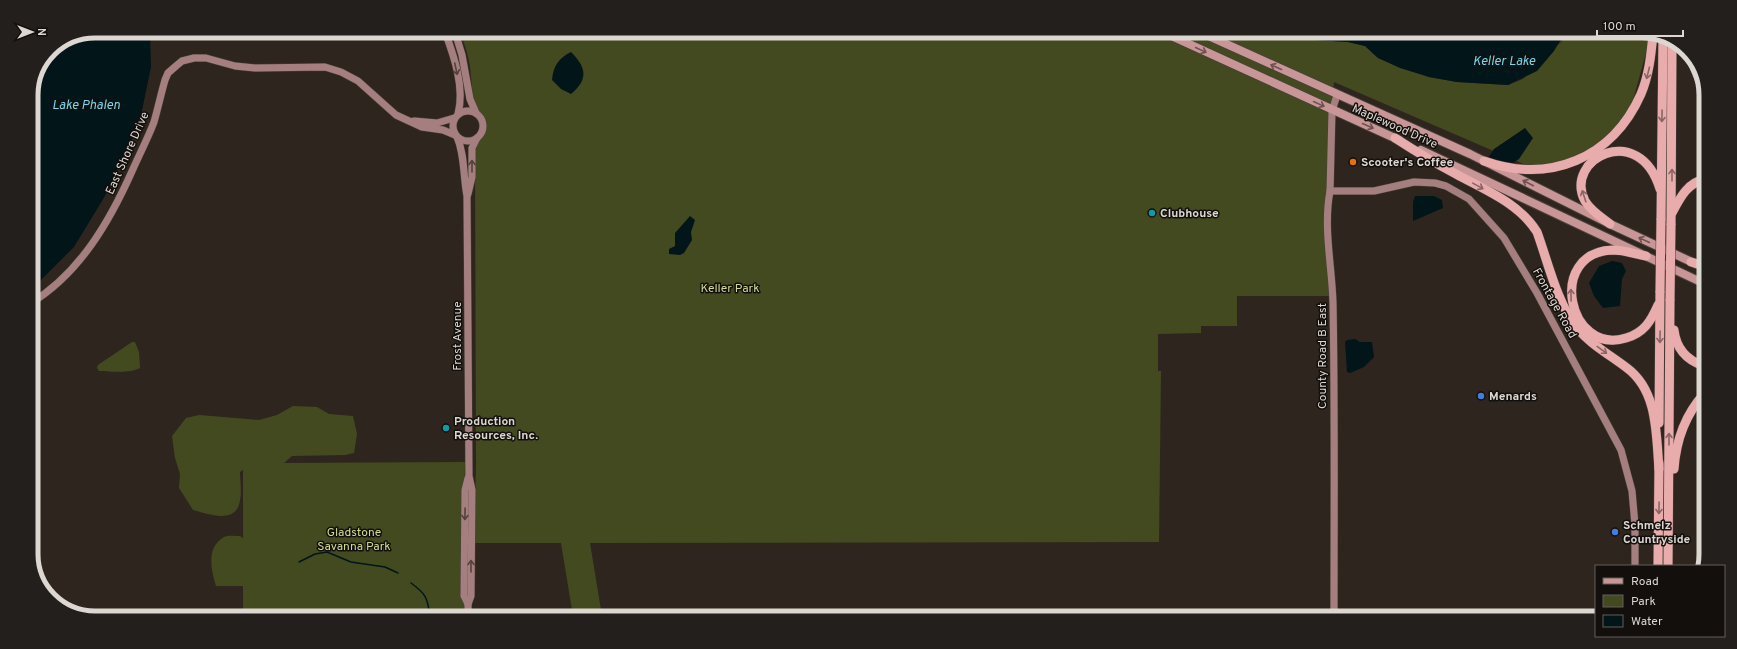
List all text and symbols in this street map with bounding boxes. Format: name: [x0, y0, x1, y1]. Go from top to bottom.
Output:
north arrow: [12, 12, 52, 52]
scale bar: [1597, 12, 1683, 38]
text: 100 m: [1603, 19, 1636, 35]
text: N: [34, 28, 48, 36]
one-way arrow: [1195, 47, 1207, 54]
water label: Keller Lake: [1473, 54, 1536, 70]
one-way arrow: [453, 62, 461, 75]
one-way arrow: [1270, 63, 1282, 70]
one-way arrow: [1643, 66, 1651, 79]
water label: Lake Phalen: [52, 98, 120, 114]
one-way arrow: [1312, 101, 1324, 108]
street label: Maplewood Drive: [1349, 101, 1440, 153]
street label: East Shore Drive: [102, 109, 153, 197]
one-way arrow: [1659, 109, 1666, 122]
one-way arrow: [1362, 123, 1374, 130]
place label: Scooter's Coffee: [1361, 155, 1454, 171]
marker: Scooter's Coffee: [1348, 157, 1358, 167]
one-way arrow: [468, 160, 476, 173]
one-way arrow: [1668, 169, 1676, 182]
one-way arrow: [1522, 178, 1534, 186]
one-way arrow: [1471, 183, 1483, 190]
one-way arrow: [1580, 190, 1587, 203]
place label: Clubhouse: [1160, 206, 1219, 222]
marker: Clubhouse: [1147, 208, 1157, 218]
one-way arrow: [1638, 236, 1650, 243]
street label: Frontage Road: [1528, 265, 1580, 342]
park label: Keller Park: [700, 281, 760, 297]
one-way arrow: [1567, 288, 1575, 301]
street label: Frost Avenue: [450, 301, 466, 371]
street label: County Road B East: [1315, 303, 1331, 409]
one-way arrow: [1656, 330, 1664, 343]
one-way arrow: [1596, 346, 1607, 354]
place label: Menards: [1489, 389, 1537, 405]
marker: Menards: [1476, 391, 1486, 401]
place label: Production Resources, Inc.: [454, 414, 538, 444]
marker: Production Resources, Inc.: [441, 423, 451, 433]
one-way arrow: [1665, 433, 1673, 446]
one-way arrow: [1655, 501, 1663, 514]
one-way arrow: [461, 507, 469, 520]
place label: Schmelz Countryside: [1623, 518, 1691, 548]
park label: Gladstone Savanna Park: [317, 525, 391, 555]
marker: Schmelz Countryside: [1610, 527, 1620, 537]
one-way arrow: [467, 560, 475, 573]
legend: [1595, 565, 1725, 637]
text: Road: [1631, 574, 1659, 590]
text: Park: [1631, 594, 1656, 610]
text: Water: [1631, 614, 1663, 630]

